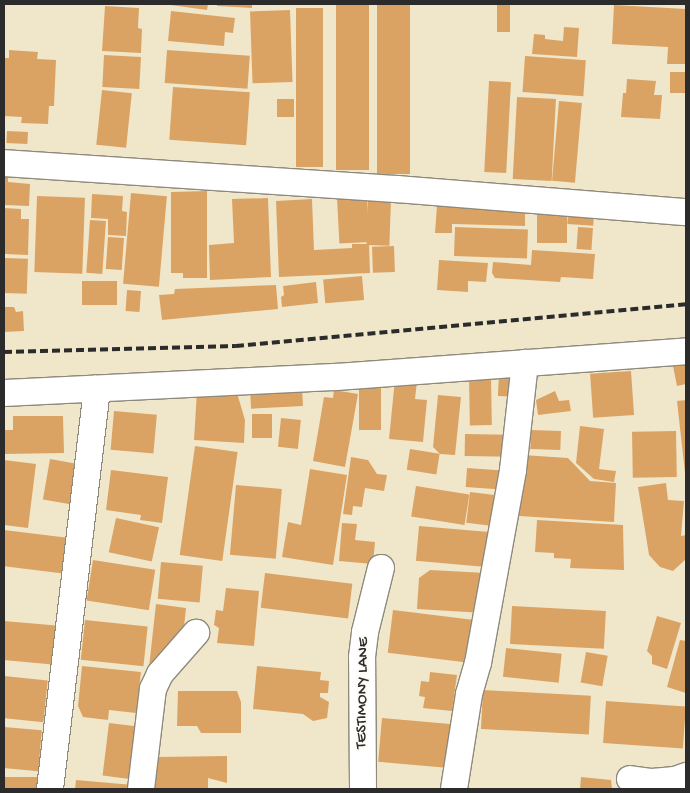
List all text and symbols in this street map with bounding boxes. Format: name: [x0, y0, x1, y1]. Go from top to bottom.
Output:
street label: TESTIMONY LANE: [353, 637, 375, 749]

